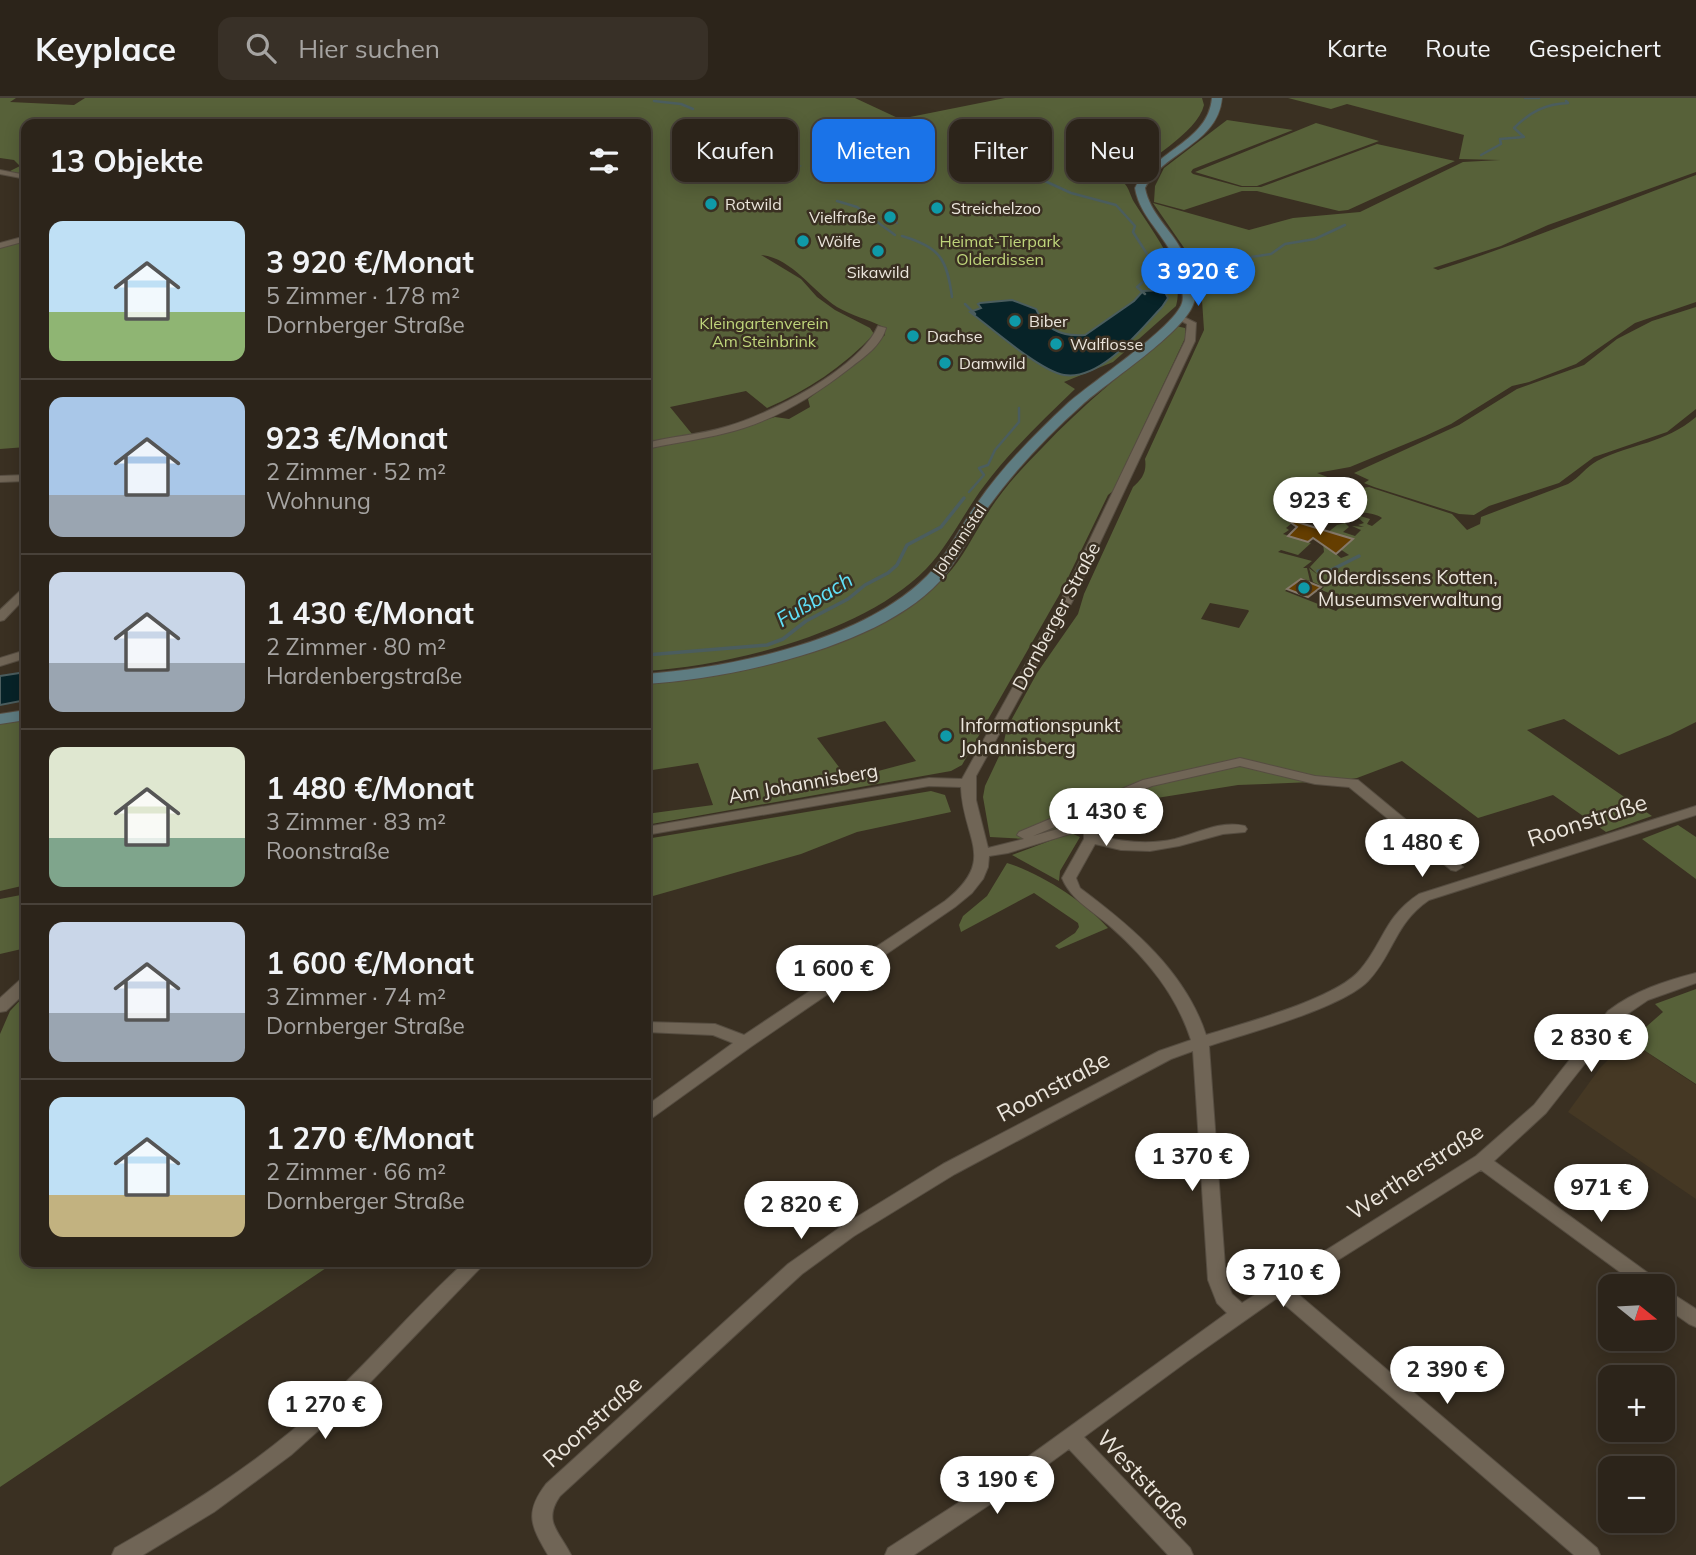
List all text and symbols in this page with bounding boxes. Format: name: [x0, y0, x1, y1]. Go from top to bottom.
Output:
search box: [218, 17, 708, 80]
text: Keyplace: [35, 28, 176, 69]
icon: search: [242, 29, 280, 67]
text: Hier suchen: [298, 32, 440, 65]
text: Karte: [1327, 33, 1387, 63]
text: Route: [1425, 33, 1491, 63]
text: Gespeichert: [1529, 33, 1661, 63]
chip: Kaufen: [672, 119, 798, 182]
chip: Mieten: [812, 119, 935, 182]
chip: Filter: [949, 119, 1052, 182]
chip: Neu: [1066, 119, 1159, 182]
text: 13 Objekte: [49, 142, 203, 180]
icon: filters: [585, 142, 623, 180]
place label: Rotwild: [725, 194, 782, 214]
marker: Rotwild: [703, 196, 719, 212]
place label: Streichelzoo: [951, 198, 1041, 218]
marker: Streichelzoo: [929, 200, 945, 216]
place label: Vielfraße: [809, 207, 876, 227]
marker: Vielfraße: [882, 209, 898, 225]
place label: Wölfe: [817, 231, 861, 251]
park label: Heimat-Tierpark Olderdissen: [939, 231, 1061, 269]
marker: Wölfe: [795, 233, 811, 249]
text: 3 920 €/Monat: [266, 243, 474, 281]
marker: Sikawild: [870, 243, 886, 259]
pin: 3 920 €: [1133, 248, 1263, 308]
icon: home: [105, 249, 189, 333]
text: 3 920 €: [1157, 256, 1239, 285]
place label: Sikawild: [847, 262, 909, 282]
text: 5 Zimmer · 178 m²: [266, 281, 460, 310]
text: Dornberger Straße: [266, 310, 465, 339]
place label: Biber: [1029, 311, 1068, 331]
park label: Kleingartenverein Am Steinbrink: [699, 313, 829, 351]
marker: Biber: [1007, 313, 1023, 329]
place label: Dachse: [927, 326, 983, 346]
marker: Dachse: [905, 328, 921, 344]
place label: Walflosse: [1070, 334, 1143, 354]
marker: Walflosse: [1048, 336, 1064, 352]
place label: Damwild: [959, 353, 1026, 373]
marker: Damwild: [937, 355, 953, 371]
text: 923 €/Monat: [266, 419, 448, 457]
icon: home: [105, 425, 189, 509]
text: 2 Zimmer · 52 m²: [266, 457, 446, 486]
pin: 923 €: [1271, 478, 1369, 537]
text: 923 €: [1289, 485, 1351, 514]
text: Wohnung: [266, 486, 371, 515]
street label: Johannistal: [928, 500, 990, 580]
street label: Dornberger Straße: [1007, 538, 1105, 694]
place label: Olderdissens Kotten, Museumsverwaltung: [1318, 565, 1502, 611]
water label: Fußbach: [771, 566, 857, 632]
marker: Olderdissens Kotten, Museumsverwaltung: [1296, 580, 1312, 596]
text: 1 430 €/Monat: [266, 594, 474, 632]
icon: home: [105, 600, 189, 684]
text: 2 Zimmer · 80 m²: [266, 632, 446, 661]
text: Hardenbergstraße: [266, 661, 462, 690]
place label: Informationspunkt Johannisberg: [960, 713, 1121, 759]
marker: Informationspunkt Johannisberg: [938, 728, 954, 744]
street label: Am Johannisberg: [726, 758, 880, 808]
text: 1 480 €/Monat: [266, 769, 474, 807]
icon: home: [105, 775, 189, 859]
street label: Roonstraße: [1524, 787, 1650, 853]
pin: 1 430 €: [1041, 788, 1171, 848]
text: 1 430 €: [1065, 796, 1147, 825]
text: 3 Zimmer · 83 m²: [266, 807, 446, 836]
pin: 1 480 €: [1357, 820, 1487, 879]
text: 1 480 €: [1381, 827, 1463, 856]
text: Roonstraße: [266, 836, 390, 865]
text: 1 600 €/Monat: [266, 944, 474, 982]
pin: 1 600 €: [768, 946, 898, 1005]
icon: home: [105, 950, 189, 1034]
text: 1 600 €: [792, 953, 874, 982]
text: 3 Zimmer · 74 m²: [266, 982, 446, 1011]
text: Dornberger Straße: [266, 1011, 465, 1040]
pin: 2 830 €: [1526, 1014, 1656, 1074]
text: 2 830 €: [1550, 1022, 1632, 1051]
street label: Roonstraße: [992, 1044, 1114, 1128]
street label: Wertherstraße: [1341, 1116, 1489, 1226]
text: 1 270 €/Monat: [266, 1119, 474, 1157]
icon: home: [105, 1125, 189, 1209]
pin: 1 370 €: [1127, 1134, 1257, 1193]
text: 1 370 €: [1151, 1141, 1233, 1170]
text: 2 Zimmer · 66 m²: [266, 1157, 446, 1186]
pin: 971 €: [1552, 1164, 1650, 1224]
text: 971 €: [1570, 1172, 1632, 1201]
pin: 2 820 €: [736, 1182, 866, 1241]
text: Dornberger Straße: [266, 1186, 465, 1215]
text: 2 820 €: [760, 1189, 842, 1218]
pin: 3 710 €: [1218, 1250, 1348, 1309]
text: 3 710 €: [1242, 1257, 1324, 1286]
north arrow: [1598, 1274, 1675, 1351]
map controls: [1598, 1274, 1675, 1533]
pin: 2 390 €: [1382, 1346, 1512, 1406]
text: 2 390 €: [1406, 1354, 1488, 1383]
button: +: [1598, 1365, 1675, 1442]
street label: Roonstraße: [536, 1369, 648, 1473]
pin: 1 270 €: [260, 1382, 390, 1441]
text: 1 270 €: [284, 1389, 366, 1418]
street label: Weststraße: [1091, 1424, 1197, 1534]
pin: 3 190 €: [932, 1456, 1062, 1516]
button: −: [1598, 1456, 1675, 1533]
text: 3 190 €: [956, 1464, 1038, 1493]

